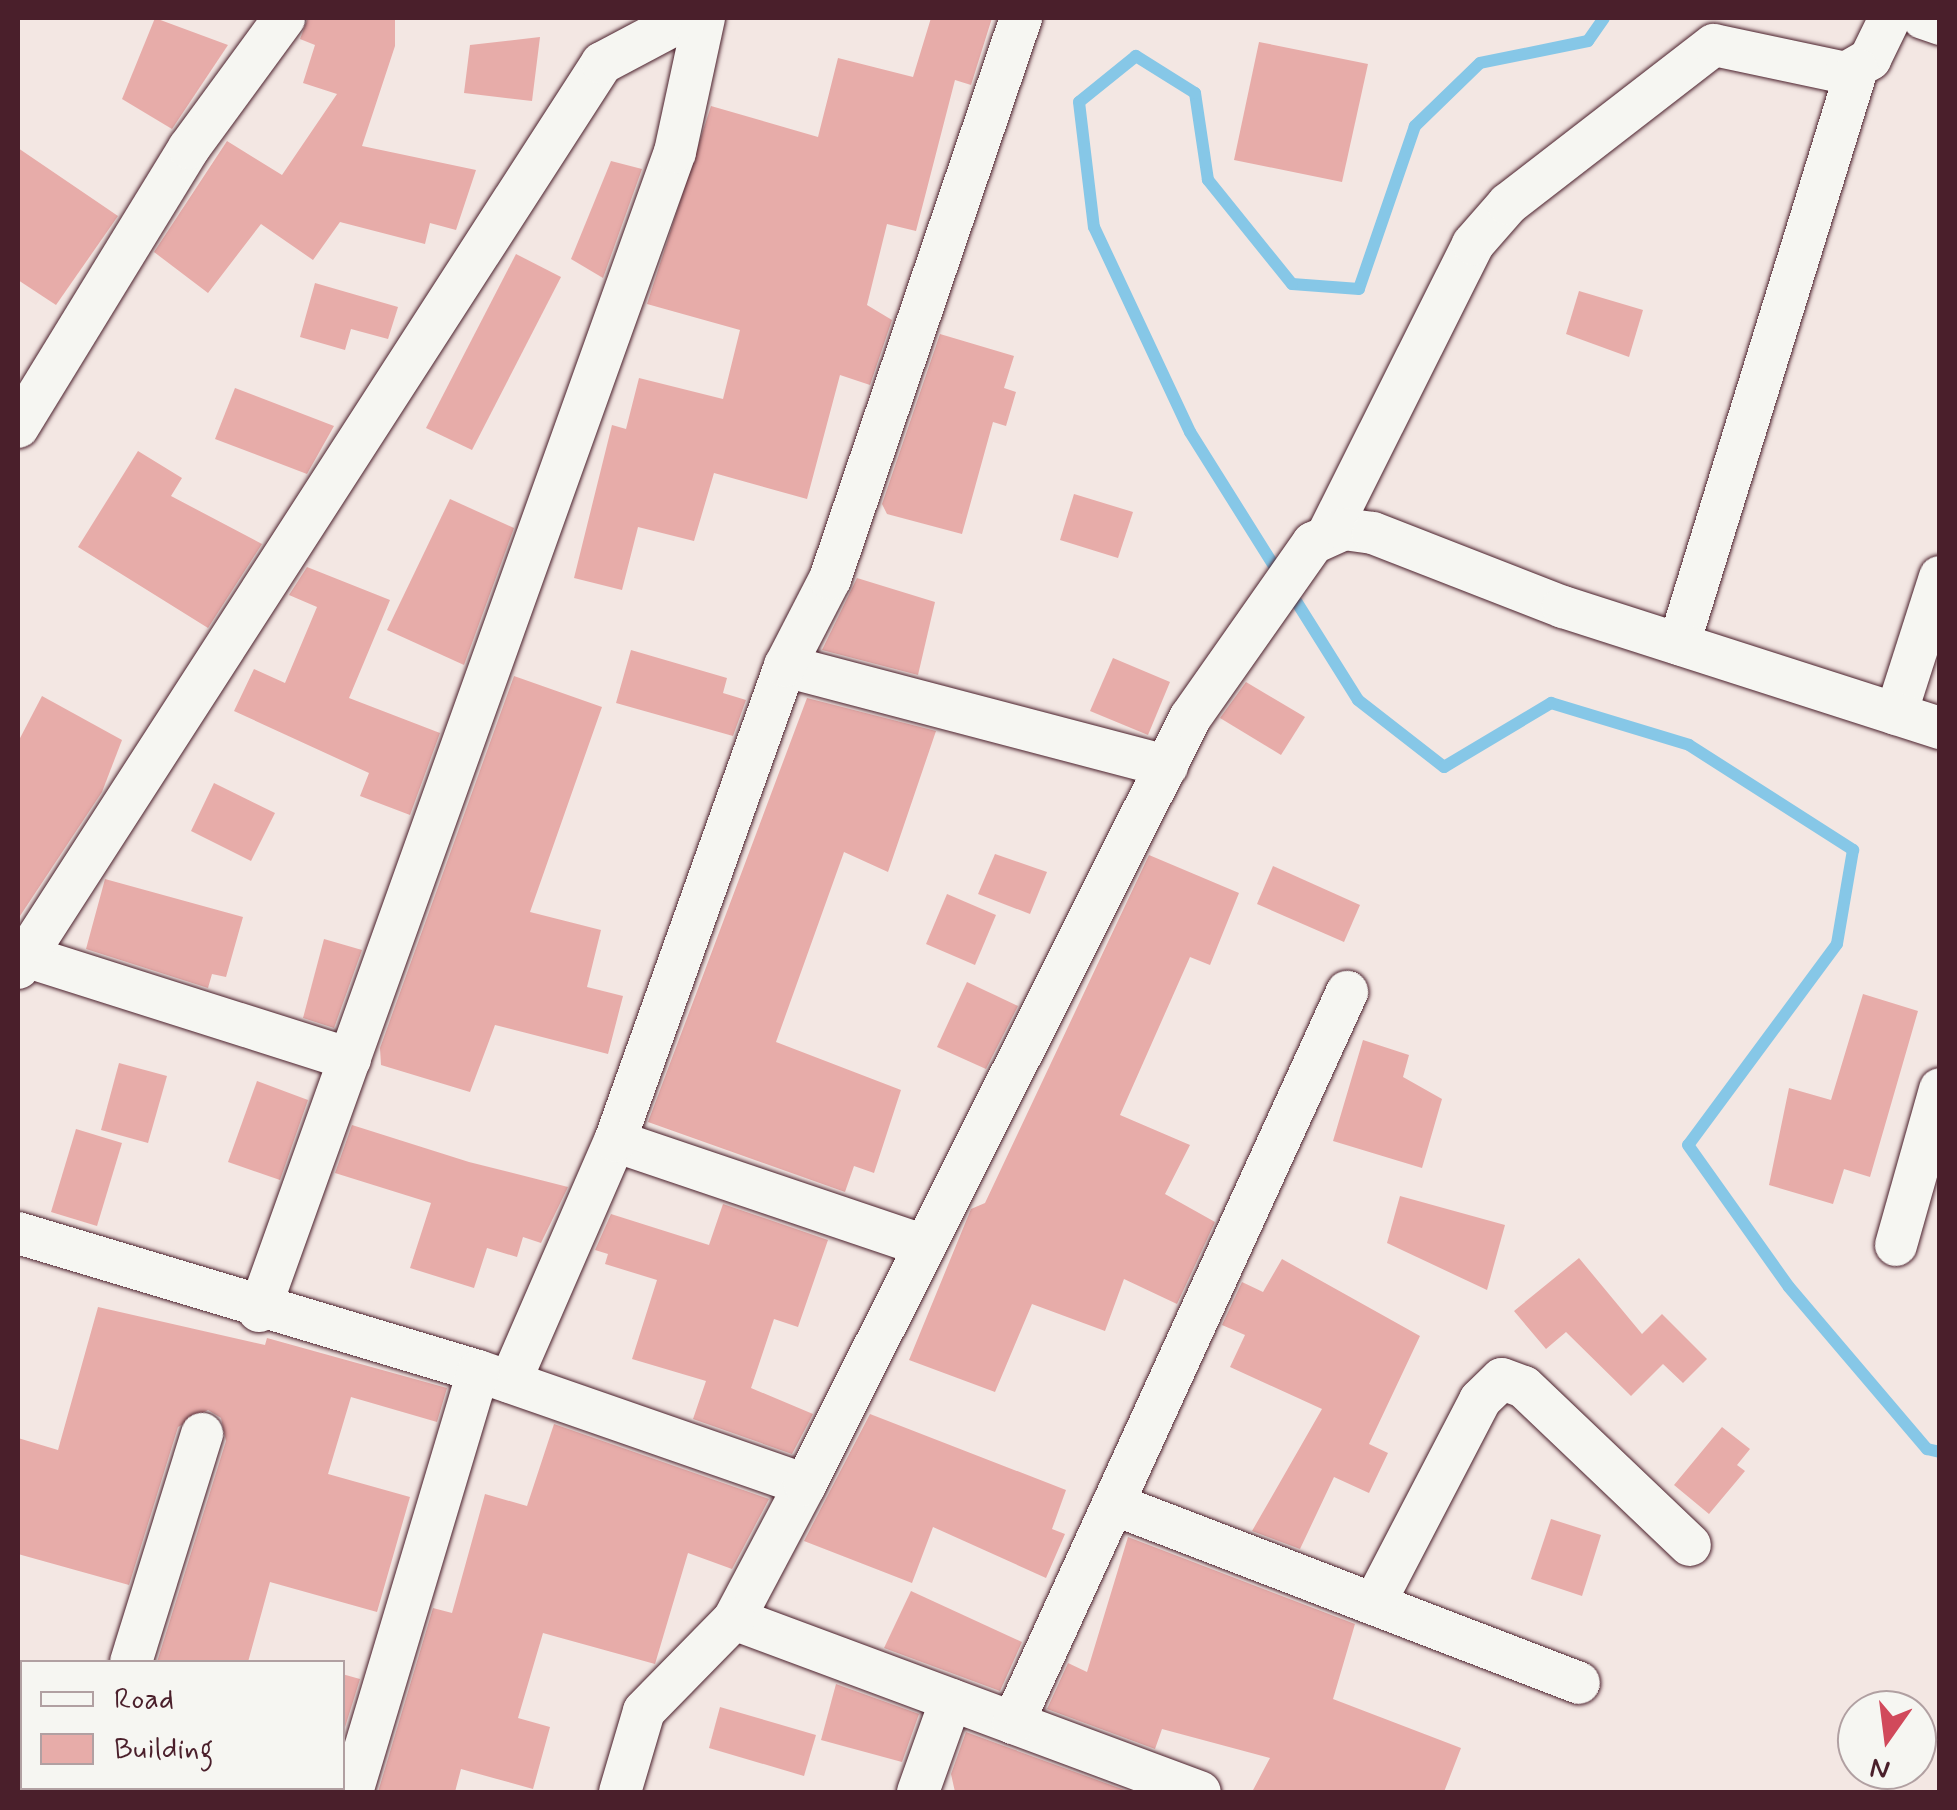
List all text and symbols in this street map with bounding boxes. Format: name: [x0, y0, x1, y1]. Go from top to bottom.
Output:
legend: [20, 1660, 345, 1790]
text: Road: [114, 1680, 174, 1719]
north arrow: [1837, 1690, 1937, 1790]
text: Building: [114, 1730, 213, 1769]
text: N: [1867, 1747, 1894, 1788]

